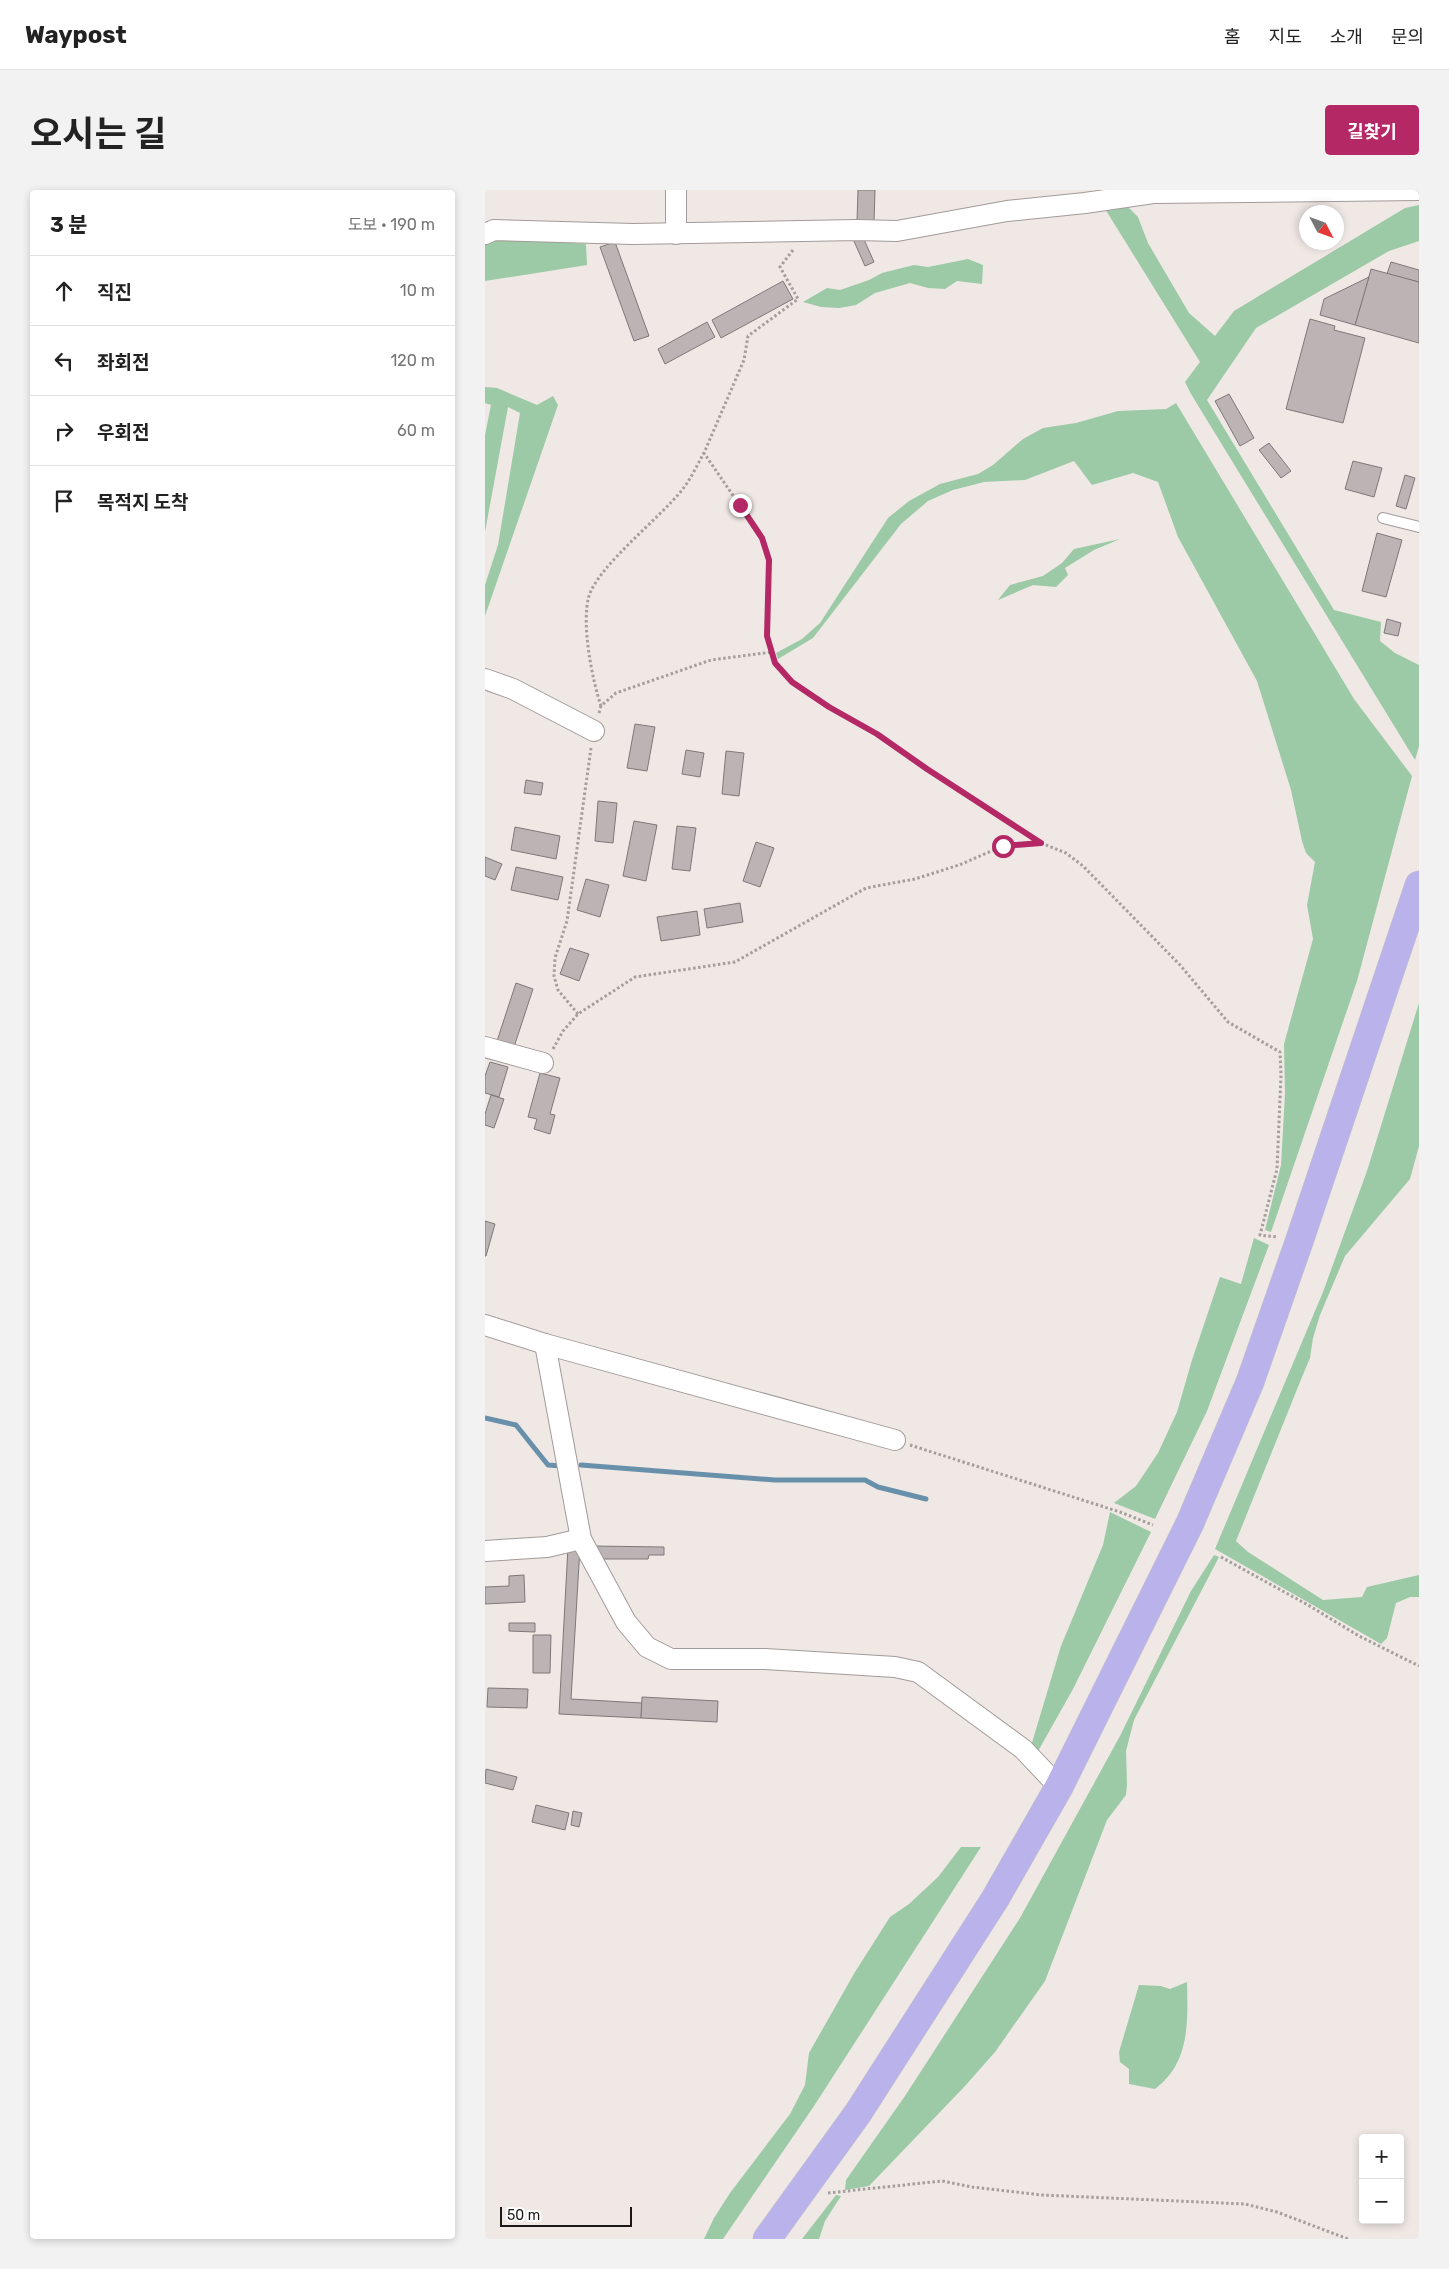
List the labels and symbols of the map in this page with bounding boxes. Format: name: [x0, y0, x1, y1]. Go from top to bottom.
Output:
north arrow: [1299, 205, 1344, 250]
route end: [729, 494, 752, 517]
route start: [992, 835, 1015, 858]
scale bar: [500, 2204, 633, 2227]

